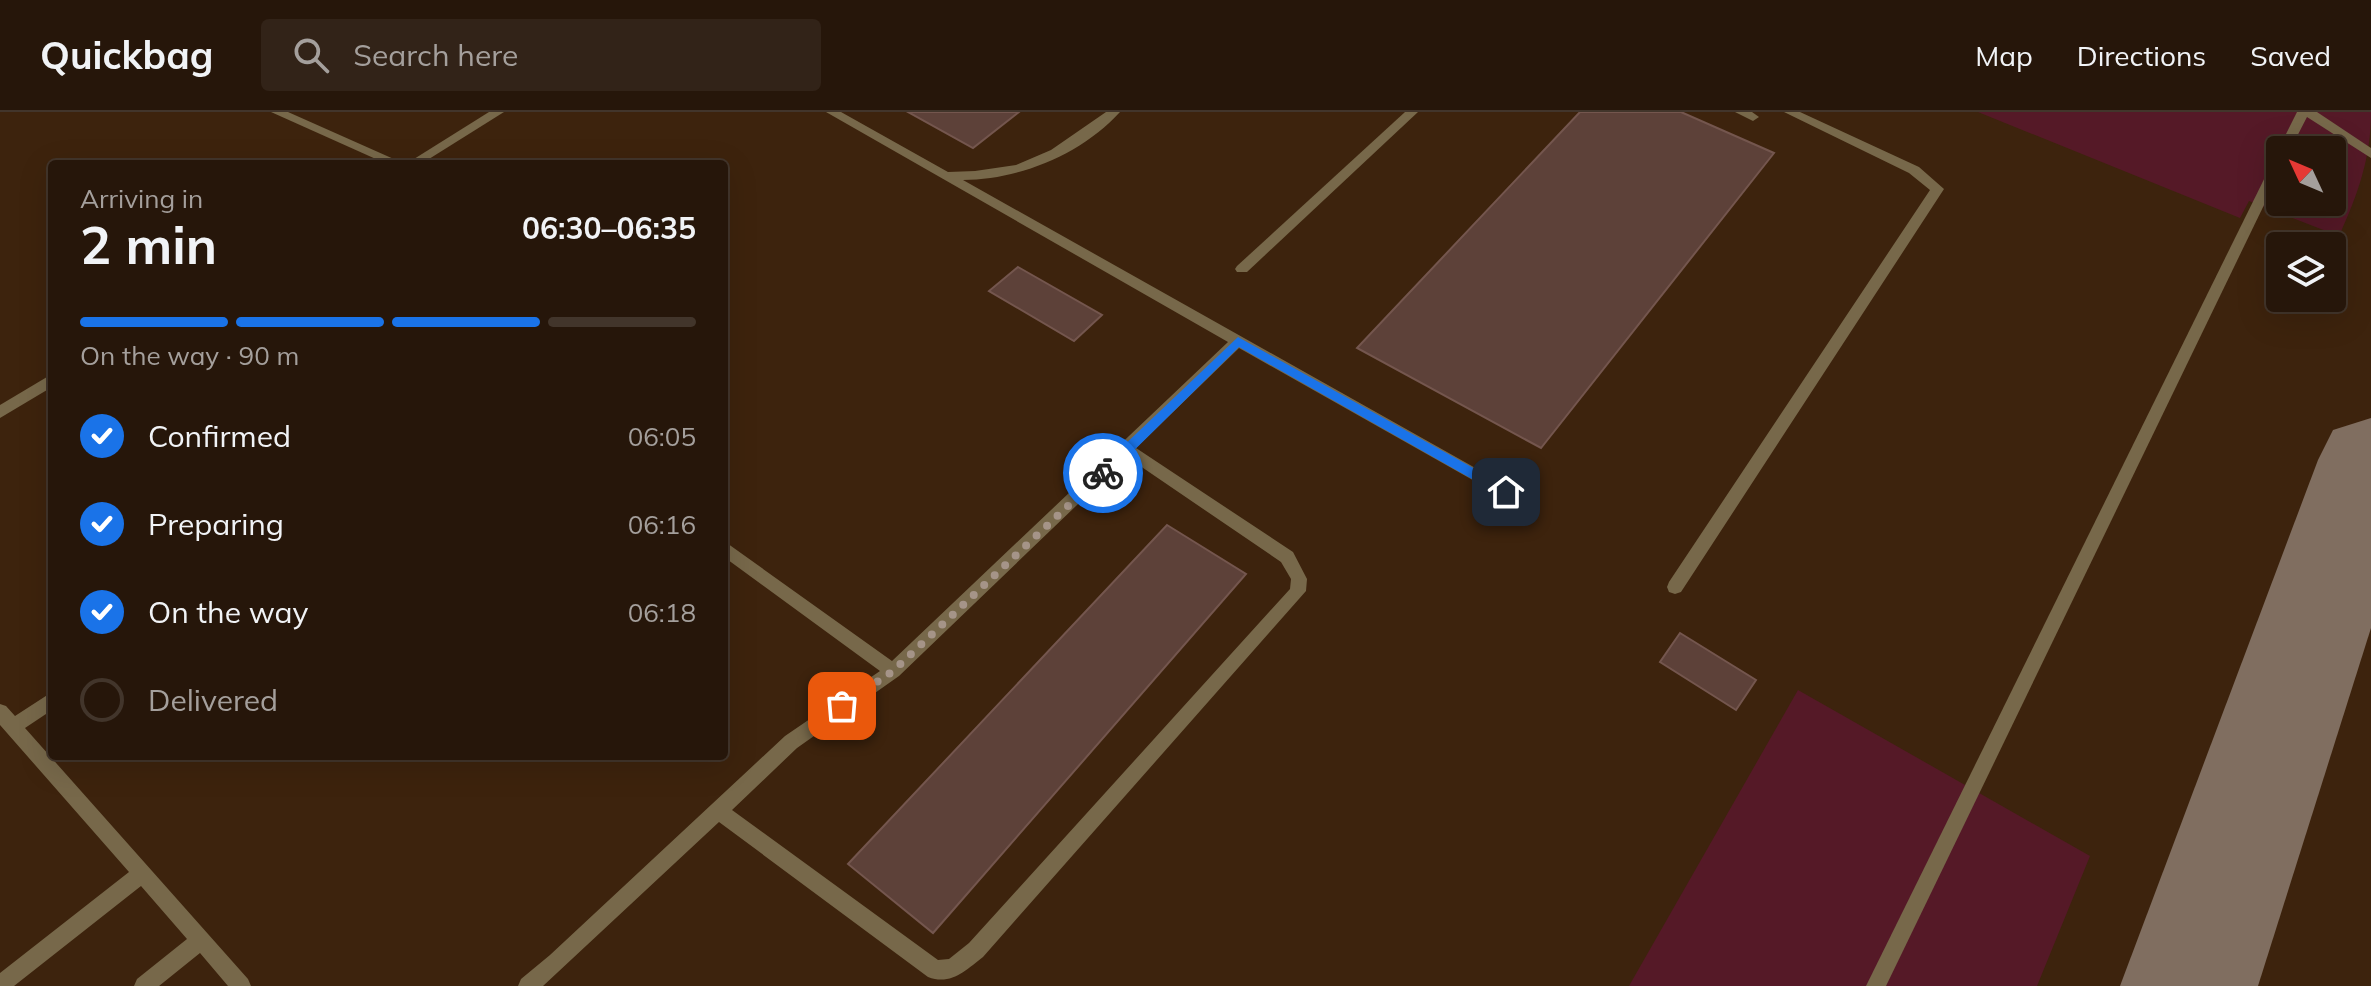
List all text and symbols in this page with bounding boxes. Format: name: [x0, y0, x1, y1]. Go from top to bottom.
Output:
search box: [261, 19, 821, 91]
text: Quickbag: [40, 31, 213, 79]
icon: search: [289, 33, 333, 77]
text: Search here: [353, 36, 518, 74]
text: Map: [1975, 38, 2033, 73]
text: Directions: [2077, 38, 2206, 73]
text: Saved: [2250, 38, 2331, 73]
north arrow: [2266, 136, 2346, 216]
map controls: [2266, 136, 2346, 312]
text: Arriving in: [80, 182, 203, 215]
text: 06:30–06:35: [522, 209, 696, 247]
text: 2 min: [80, 212, 217, 277]
button: layers: [2266, 232, 2346, 312]
text: On the way · 90 m: [80, 339, 299, 372]
icon: check: [80, 414, 124, 458]
text: Confirmed: [148, 417, 291, 455]
text: 06:05: [628, 420, 696, 453]
courier: [1063, 433, 1143, 513]
icon: bike: [1081, 451, 1125, 495]
pin: [1472, 458, 1540, 526]
icon: home: [1484, 470, 1528, 514]
icon: check: [80, 502, 124, 546]
text: Preparing: [148, 505, 284, 543]
text: 06:16: [628, 508, 696, 541]
icon: check: [80, 590, 124, 634]
text: On the way: [148, 593, 308, 631]
text: 06:18: [628, 596, 696, 629]
pin: [808, 672, 876, 740]
text: Delivered: [148, 681, 278, 719]
icon: bag: [820, 684, 864, 728]

